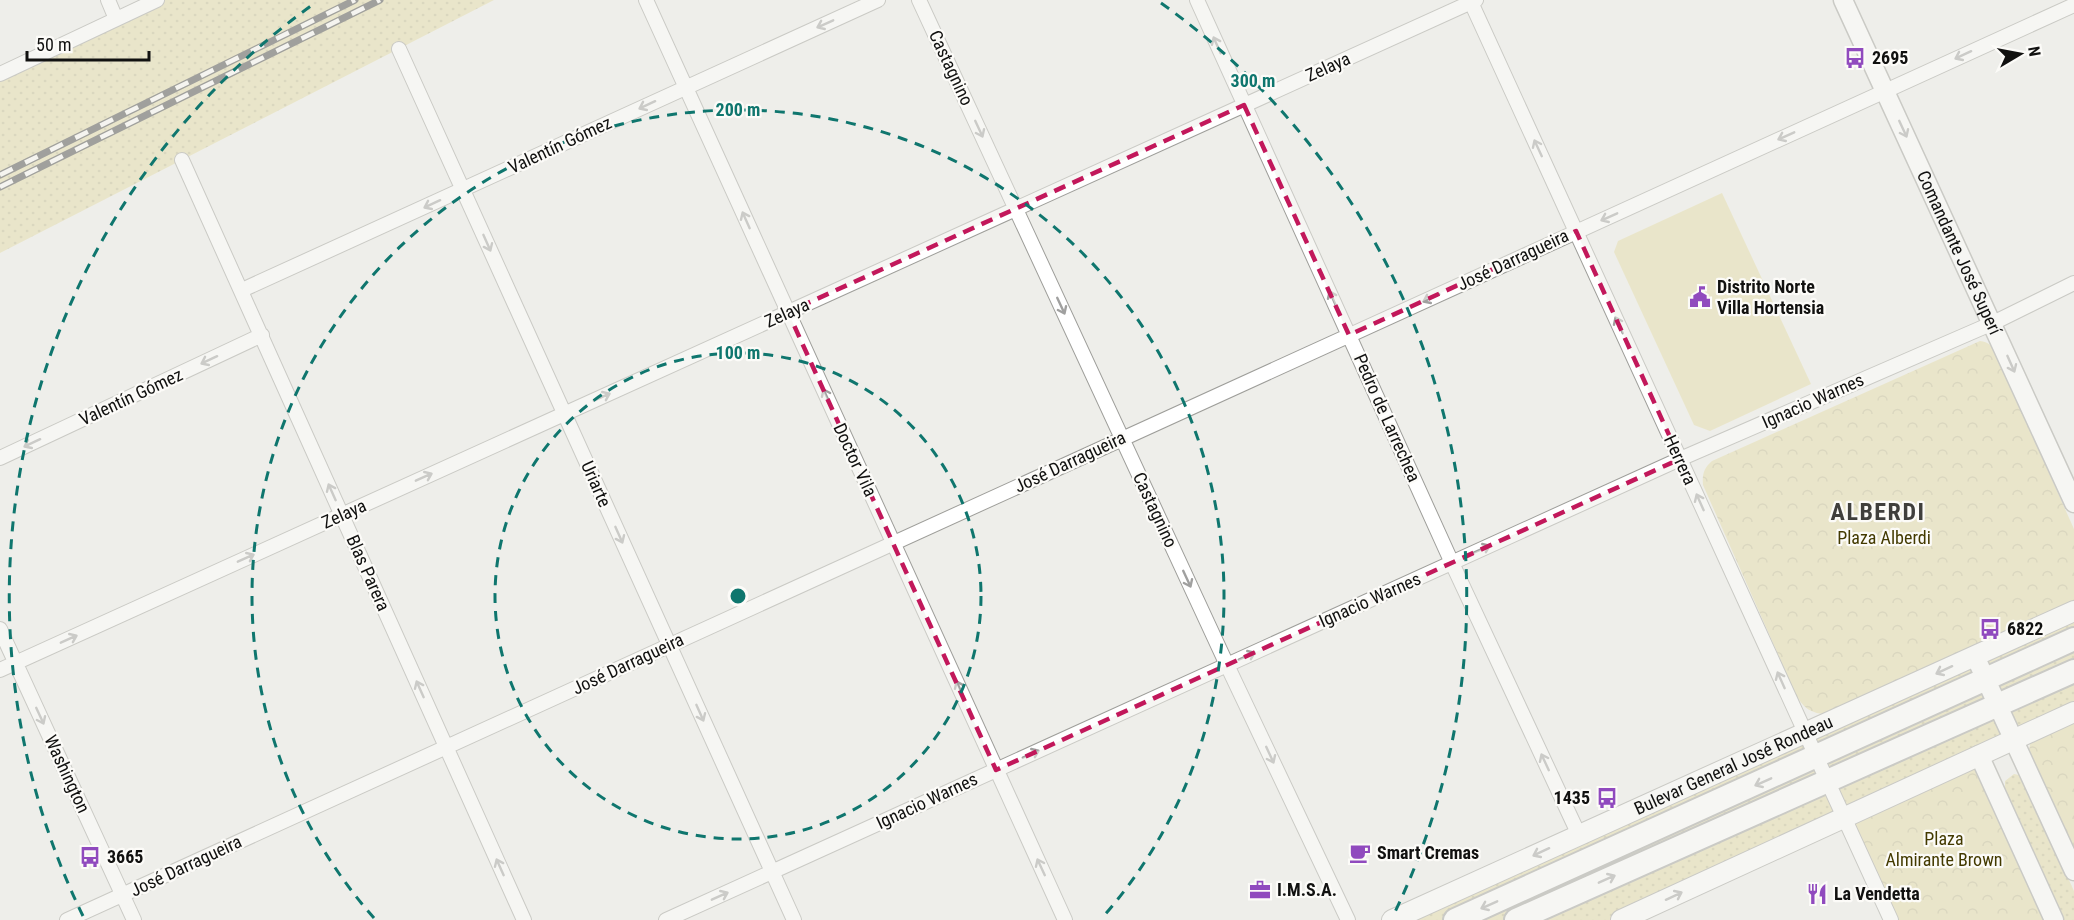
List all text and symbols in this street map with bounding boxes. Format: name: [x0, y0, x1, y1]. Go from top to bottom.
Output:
one-way arrow: [816, 19, 834, 31]
scale bar: [27, 24, 148, 62]
north arrow: [1990, 24, 2050, 84]
street label: Castagnino: [925, 27, 978, 109]
text: 50 m: [36, 34, 71, 55]
one-way arrow: [1211, 36, 1222, 55]
text: N: [2024, 45, 2044, 58]
bus stop icon: 2695: [1843, 46, 1867, 70]
place label: 2695: [1872, 47, 1908, 68]
street label: Zelaya: [1302, 48, 1353, 86]
one-way arrow: [1955, 50, 1973, 61]
text: 300 m: [1231, 70, 1275, 91]
text: 200 m: [716, 99, 760, 120]
one-way arrow: [639, 100, 657, 112]
street label: Valentín Gómez: [505, 111, 615, 178]
one-way arrow: [974, 120, 985, 138]
one-way arrow: [1898, 120, 1910, 138]
one-way arrow: [1777, 131, 1795, 142]
one-way arrow: [1531, 139, 1543, 157]
street label: Comandante José Superí: [1913, 167, 2006, 338]
one-way arrow: [423, 198, 441, 210]
one-way arrow: [739, 211, 751, 229]
one-way arrow: [1600, 211, 1618, 223]
street label: José Darragueira: [1454, 225, 1572, 295]
one-way arrow: [482, 233, 493, 251]
place label: Distrito Norte Villa Hortensia: [1717, 276, 1824, 318]
public building icon: Distrito Norte Villa Hortensia: [1688, 285, 1712, 309]
one-way arrow: [1326, 290, 1337, 308]
one-way arrow: [1423, 292, 1441, 304]
street label: Zelaya: [761, 294, 812, 332]
one-way arrow: [1056, 297, 1067, 315]
one-way arrow: [1612, 317, 1624, 335]
text: 100 m: [716, 342, 760, 363]
street label: Pedro de Larrechea: [1350, 351, 1425, 485]
one-way arrow: [2006, 354, 2017, 372]
one-way arrow: [200, 355, 218, 367]
street label: Valentín Gómez: [76, 363, 186, 430]
street label: Ignacio Warnes: [1759, 369, 1867, 432]
one-way arrow: [820, 389, 832, 407]
one-way arrow: [592, 390, 610, 402]
street label: Doctor Vila: [829, 420, 882, 500]
street label: José Darragueira: [1011, 427, 1129, 497]
street label: Herrera: [1660, 432, 1701, 488]
one-way arrow: [24, 437, 42, 449]
street label: Uriarte: [577, 458, 616, 510]
street label: Castagnino: [1129, 469, 1182, 551]
one-way arrow: [415, 471, 433, 482]
one-way arrow: [326, 483, 337, 501]
one-way arrow: [1693, 494, 1705, 512]
street label: Zelaya: [318, 495, 369, 533]
district label: ALBERDI: [1831, 498, 1925, 526]
one-way arrow: [614, 526, 626, 544]
park label: Plaza Alberdi: [1837, 527, 1931, 548]
street label: Blas Parera: [342, 532, 395, 614]
one-way arrow: [1472, 543, 1490, 555]
one-way arrow: [237, 552, 255, 563]
street label: Ignacio Warnes: [1316, 568, 1424, 631]
one-way arrow: [1181, 569, 1193, 587]
centre of rings: [728, 586, 748, 606]
bus stop icon: 6822: [1978, 617, 2002, 641]
place label: 6822: [2007, 618, 2043, 639]
street label: José Darragueira: [569, 629, 687, 699]
one-way arrow: [59, 632, 77, 644]
one-way arrow: [1237, 650, 1255, 661]
one-way arrow: [1936, 665, 1954, 676]
one-way arrow: [1774, 671, 1786, 689]
one-way arrow: [414, 680, 425, 698]
one-way arrow: [953, 681, 965, 699]
one-way arrow: [694, 703, 706, 721]
one-way arrow: [35, 706, 46, 725]
street label: Bulevar General José Rondeau: [1631, 711, 1836, 819]
street label: Washington: [40, 731, 95, 816]
one-way arrow: [1264, 746, 1276, 764]
one-way arrow: [1021, 748, 1039, 759]
one-way arrow: [1539, 754, 1551, 772]
street label: Ignacio Warnes: [873, 768, 981, 833]
one-way arrow: [1754, 776, 1772, 788]
bus stop icon: 1435: [1595, 786, 1619, 810]
place label: 1435: [1554, 787, 1590, 808]
park label: Plaza Almirante Brown: [1885, 828, 2003, 870]
street label: José Darragueira: [127, 831, 245, 901]
cafe icon: Smart Cremas: [1348, 841, 1372, 865]
place label: Smart Cremas: [1377, 842, 1479, 863]
bus stop icon: 3665: [78, 845, 102, 869]
place label: 3665: [107, 846, 143, 867]
one-way arrow: [1532, 847, 1551, 858]
one-way arrow: [494, 858, 505, 876]
one-way arrow: [1034, 858, 1046, 876]
one-way arrow: [1598, 872, 1616, 884]
office icon: I.M.S.A.: [1248, 878, 1272, 902]
place label: I.M.S.A.: [1277, 879, 1337, 900]
restaurant icon: La Vendetta: [1805, 882, 1829, 906]
place label: La Vendetta: [1834, 883, 1920, 904]
one-way arrow: [710, 889, 728, 901]
one-way arrow: [1664, 889, 1682, 901]
one-way arrow: [1481, 899, 1499, 911]

